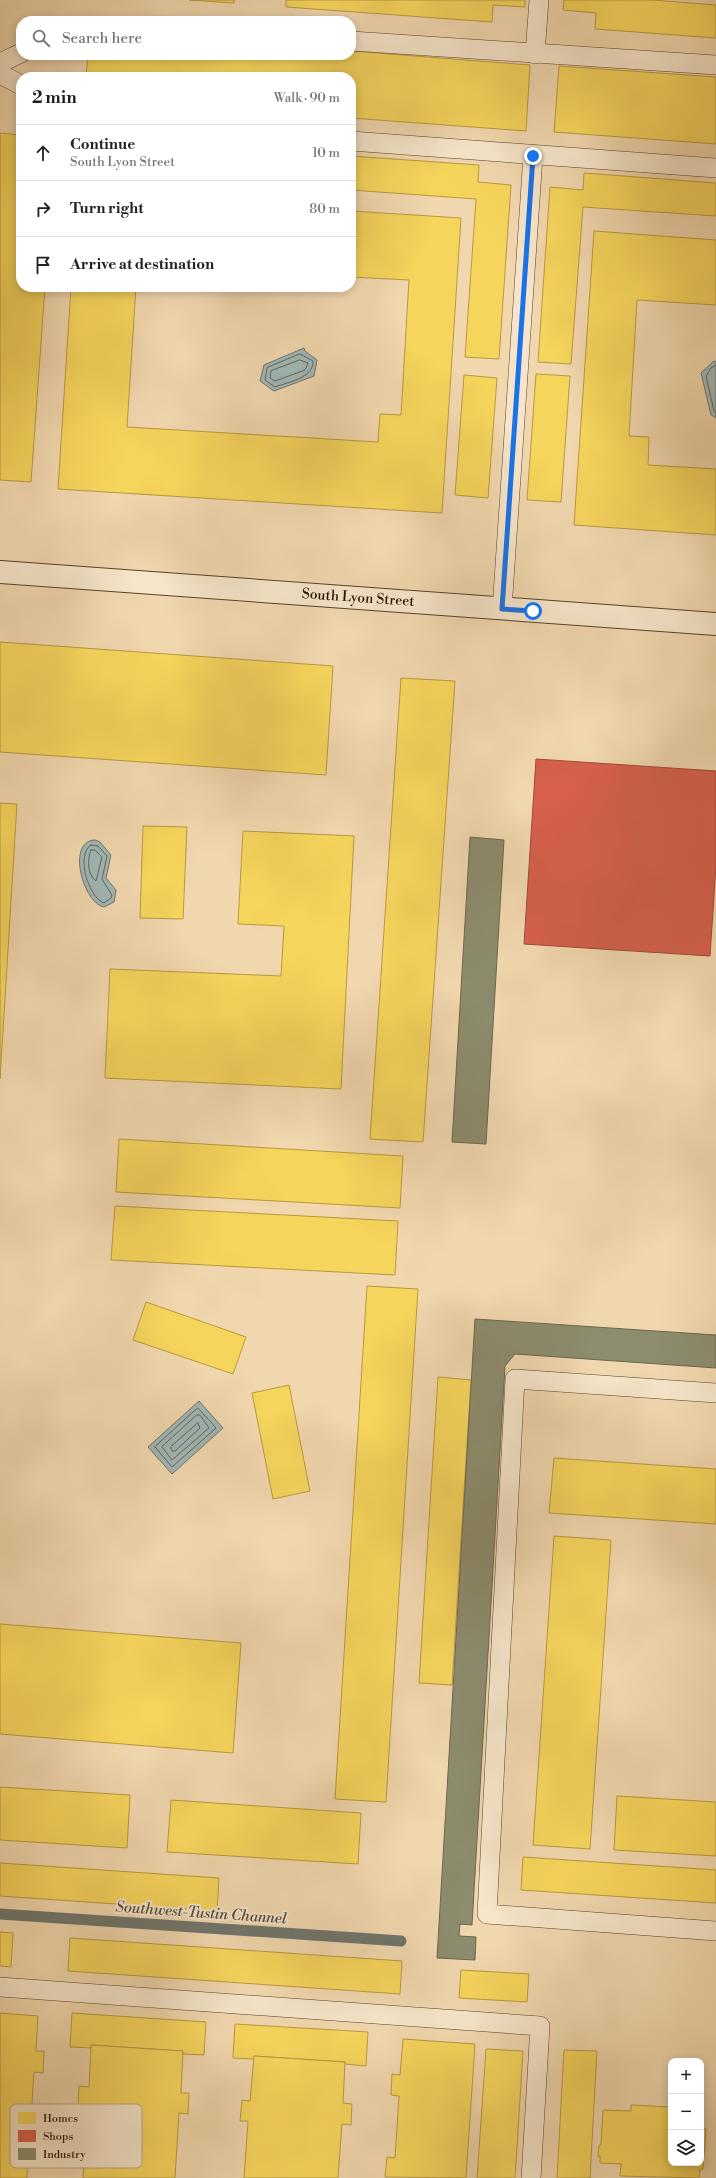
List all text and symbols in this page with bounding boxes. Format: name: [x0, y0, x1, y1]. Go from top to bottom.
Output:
search box: [16, 16, 356, 60]
icon: search: [30, 27, 52, 49]
text: Search here: [62, 29, 142, 48]
text: 2 min: [32, 87, 77, 109]
text: Walk · 90 m: [274, 90, 340, 106]
text: Continue: [70, 135, 135, 154]
icon: ahead: [32, 142, 54, 164]
text: 10 m: [312, 145, 340, 161]
route end: [524, 147, 542, 165]
text: South Lyon Street: [70, 154, 175, 170]
icon: right: [32, 198, 54, 220]
text: Turn right: [70, 199, 144, 218]
text: 80 m: [309, 201, 340, 217]
icon: arrive: [32, 254, 54, 276]
text: Arrive at destination: [70, 255, 214, 274]
street label: South Lyon Street: [301, 585, 415, 611]
route start: [524, 602, 542, 620]
water label: Southwest-Tustin Channel: [115, 1898, 287, 1928]
map controls: [668, 2058, 704, 2166]
button: +: [668, 2058, 704, 2094]
button: −: [668, 2094, 704, 2130]
legend: [10, 2104, 142, 2168]
text: Homes: [43, 2112, 78, 2126]
text: Shops: [43, 2130, 73, 2144]
button: layers: [668, 2130, 704, 2166]
text: Industry: [43, 2148, 86, 2162]

